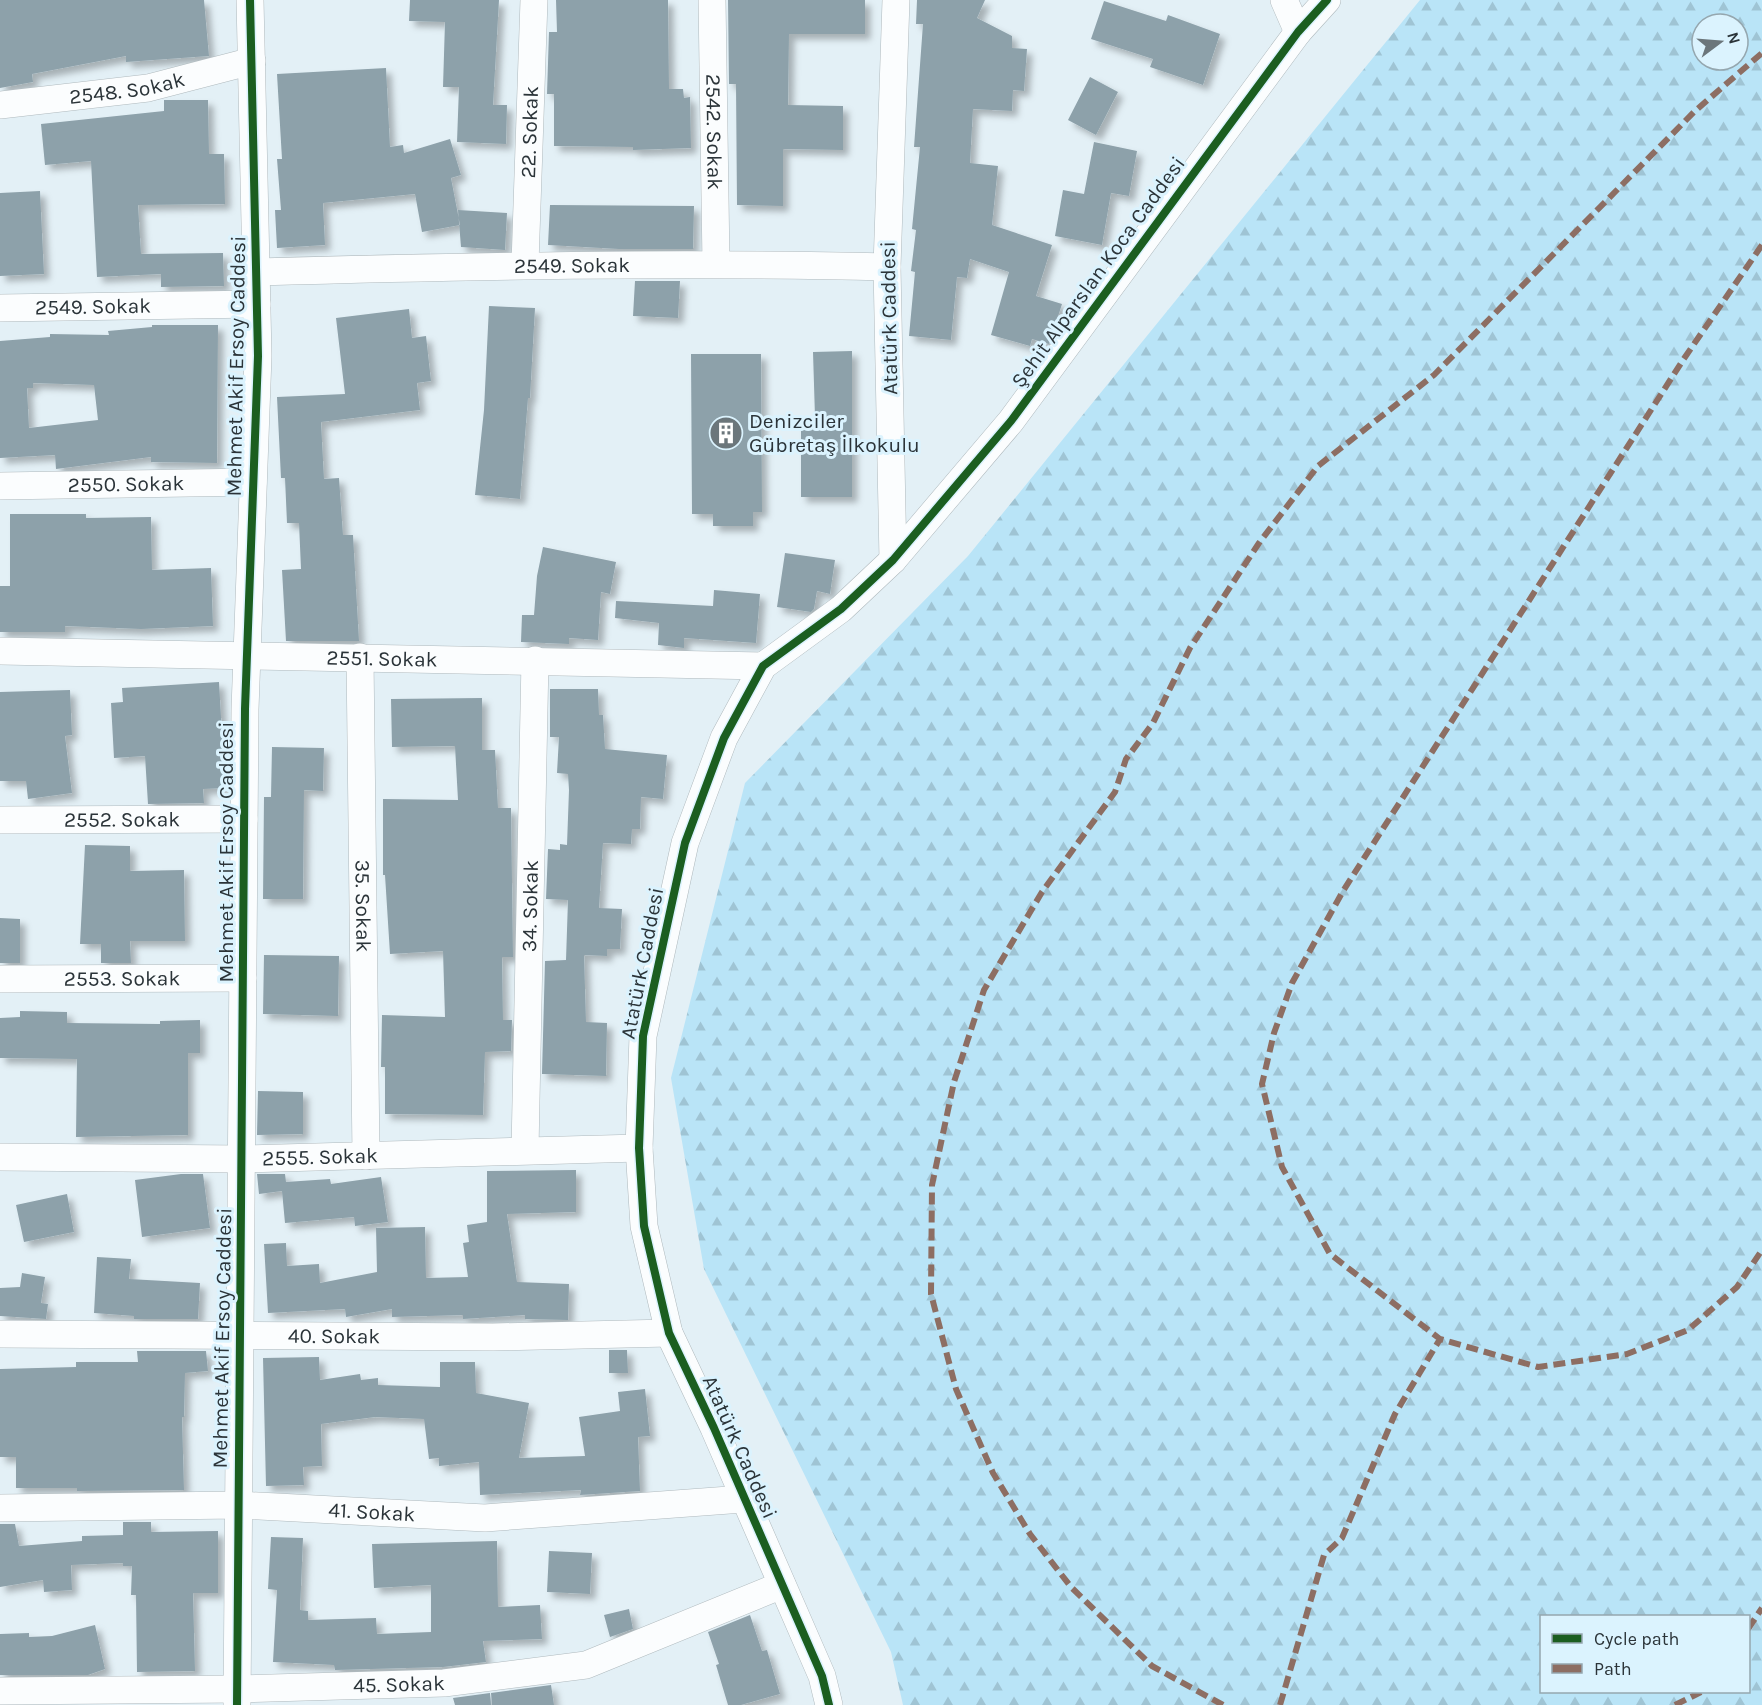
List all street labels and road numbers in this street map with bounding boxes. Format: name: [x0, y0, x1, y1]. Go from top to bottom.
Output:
street label: 2548. Sokak: [68, 67, 187, 109]
street label: 2542. Sokak: [701, 74, 727, 190]
street label: 22. Sokak: [516, 85, 543, 179]
street label: Şehit Alparslan Koca Caddesi: [1006, 152, 1190, 392]
street label: Mehmet Akif Ersoy Caddesi: [222, 235, 250, 497]
street label: Atatürk Caddesi: [876, 241, 902, 395]
street label: 2549. Sokak: [514, 253, 630, 278]
street label: 2549. Sokak: [35, 294, 151, 319]
street label: 2550. Sokak: [68, 471, 185, 497]
street label: 2551. Sokak: [326, 645, 438, 672]
street label: Mehmet Akif Ersoy Caddesi: [214, 722, 238, 982]
street label: 2552. Sokak: [64, 807, 180, 832]
street label: 34. Sokak: [517, 859, 543, 952]
street label: 35. Sokak: [350, 860, 376, 953]
street label: Atatürk Caddesi: [616, 885, 668, 1041]
street label: 2553. Sokak: [64, 966, 180, 991]
street label: 2555. Sokak: [262, 1143, 378, 1170]
street label: Mehmet Akif Ersoy Caddesi: [208, 1207, 236, 1469]
street label: 40. Sokak: [288, 1324, 380, 1348]
street label: Atatürk Caddesi: [698, 1372, 782, 1522]
street label: 41. Sokak: [328, 1498, 416, 1526]
street label: 45. Sokak: [353, 1671, 445, 1698]

